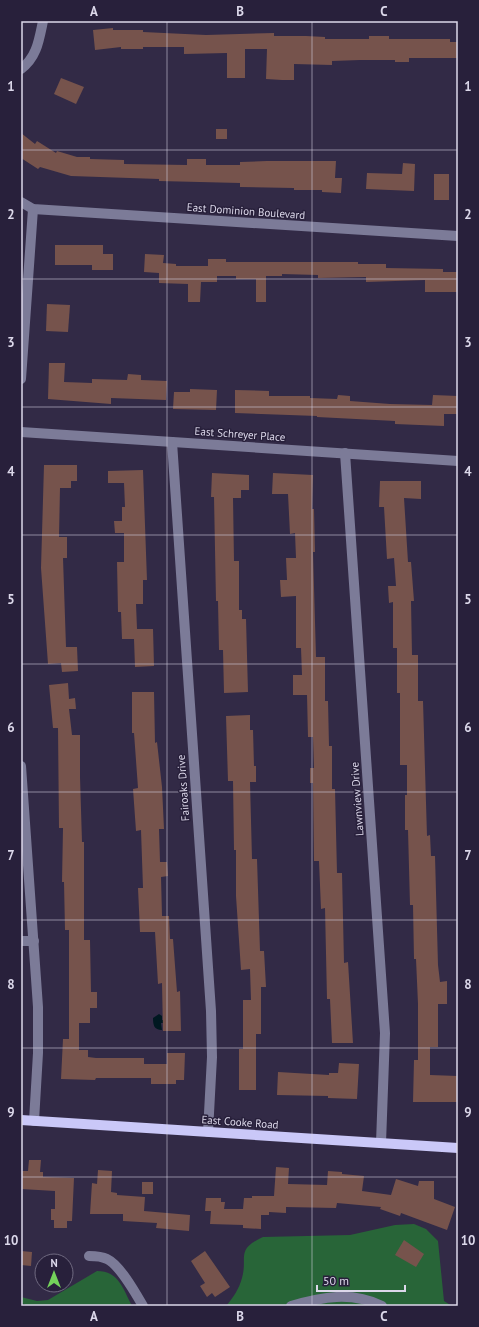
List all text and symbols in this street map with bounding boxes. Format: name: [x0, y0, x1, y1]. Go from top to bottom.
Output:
text: A: [90, 3, 98, 20]
text: B: [236, 3, 244, 20]
text: C: [380, 3, 388, 20]
text: 1: [7, 78, 15, 95]
text: 1: [464, 78, 472, 95]
street label: East Dominion Boulevard: [186, 200, 306, 222]
text: 2: [7, 206, 15, 223]
text: 2: [464, 206, 472, 223]
text: 3: [7, 334, 15, 351]
text: 3: [464, 334, 472, 351]
street label: East Schreyer Place: [194, 424, 286, 444]
text: 4: [7, 463, 15, 480]
text: 4: [464, 463, 472, 480]
text: 5: [7, 591, 15, 608]
text: 5: [464, 591, 472, 608]
text: 6: [7, 719, 15, 736]
text: 6: [464, 719, 472, 736]
street label: Fairoaks Drive: [174, 754, 192, 822]
street label: Lawnview Drive: [347, 761, 367, 836]
text: 7: [7, 847, 15, 864]
text: 7: [464, 847, 472, 864]
text: 8: [7, 976, 15, 993]
text: 8: [464, 976, 472, 993]
text: 9: [7, 1104, 15, 1121]
text: 9: [464, 1104, 472, 1121]
street label: East Cooke Road: [201, 1112, 279, 1132]
text: 10: [4, 1232, 18, 1249]
text: 10: [461, 1232, 475, 1249]
north arrow: [34, 1253, 74, 1293]
text: N: [50, 1256, 58, 1270]
scale bar: [317, 1267, 405, 1293]
text: 50 m: [323, 1273, 349, 1288]
text: A: [90, 1308, 98, 1325]
text: B: [236, 1308, 244, 1325]
text: C: [380, 1308, 388, 1325]

